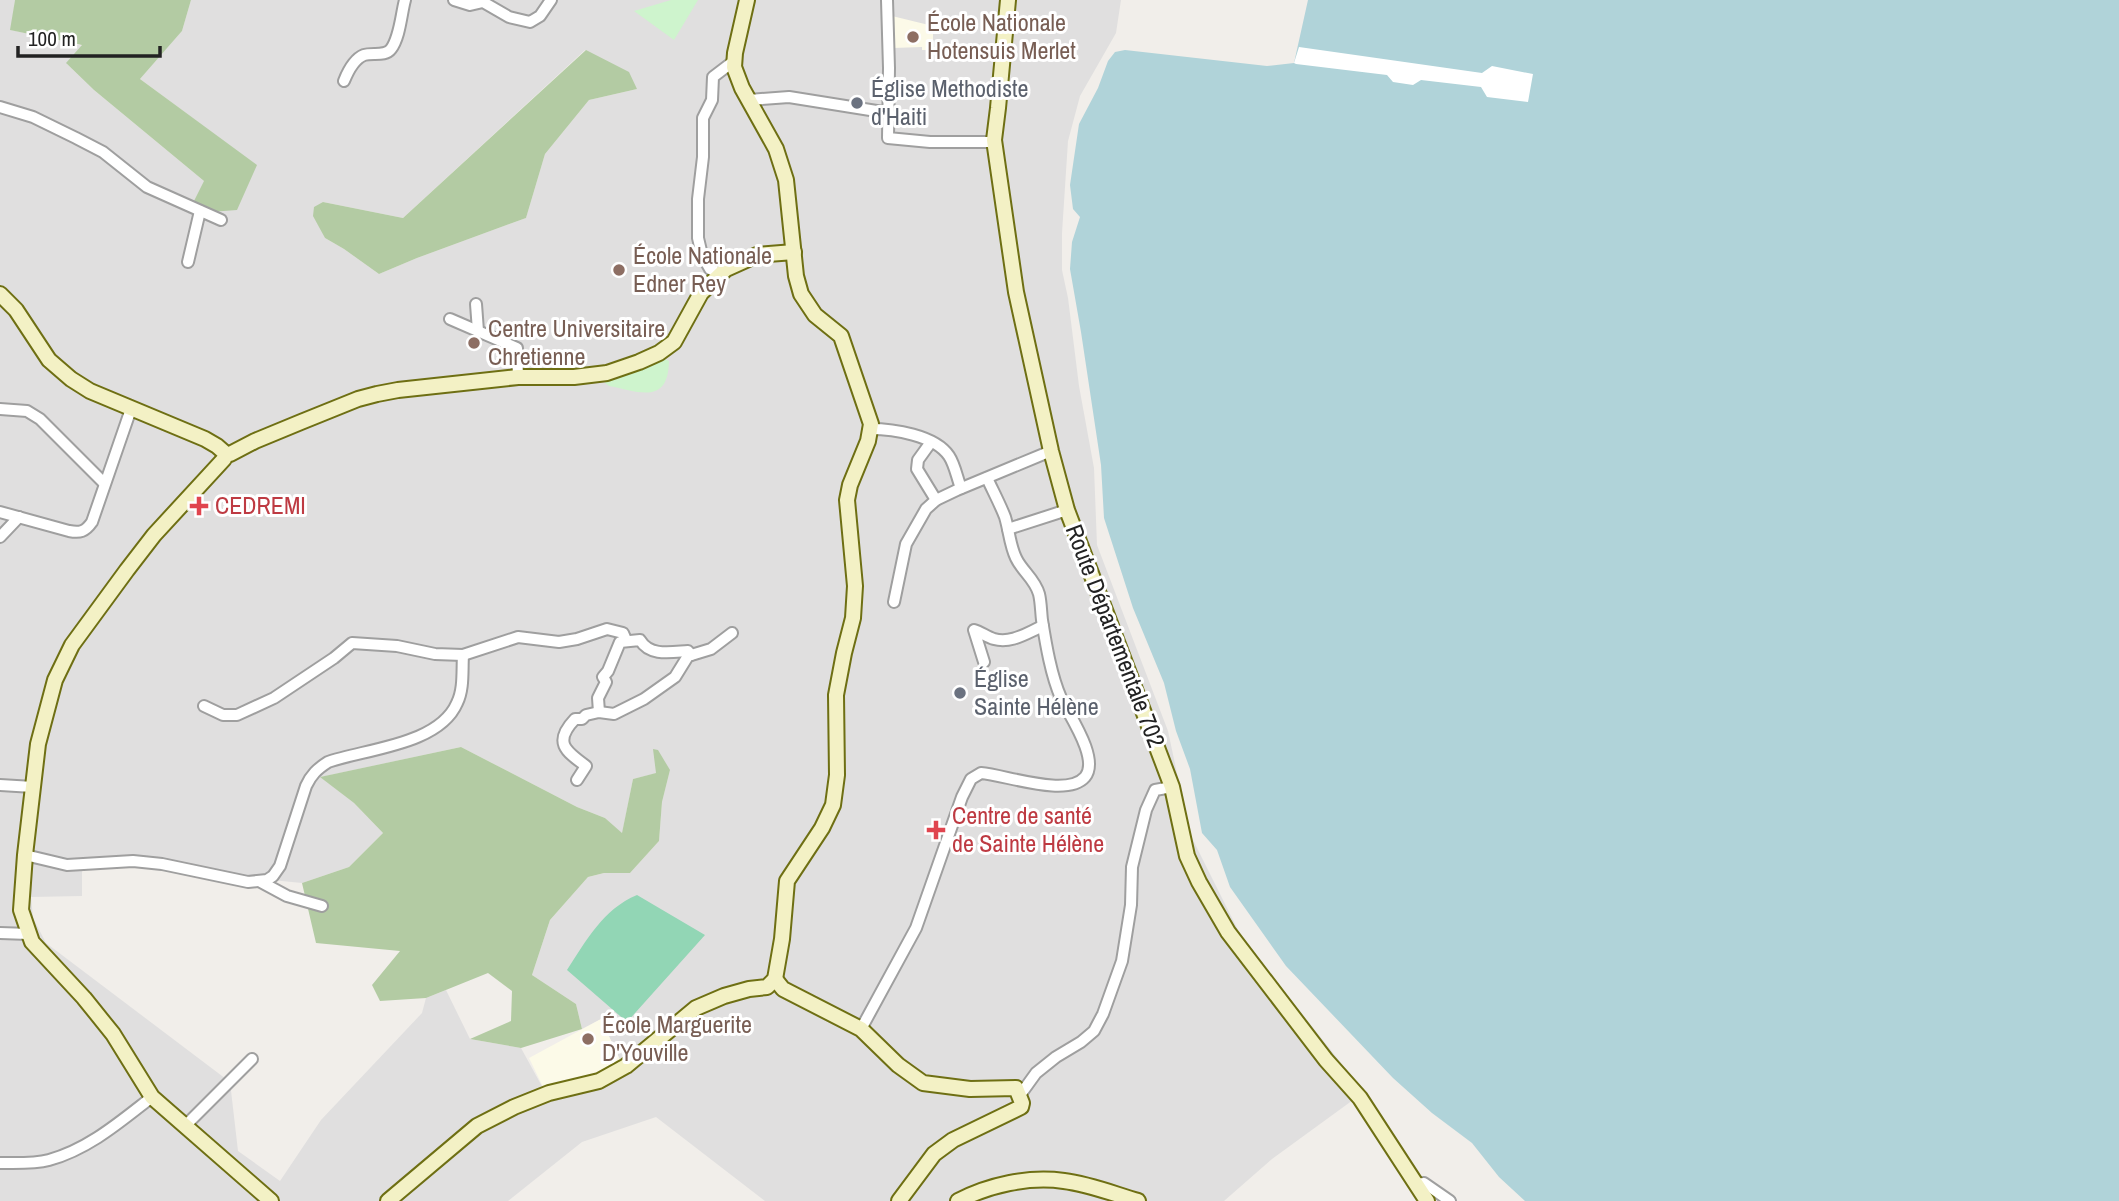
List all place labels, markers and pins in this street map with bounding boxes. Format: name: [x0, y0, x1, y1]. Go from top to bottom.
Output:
place label: École Nationale Hotensuis Merlet: [927, 6, 1076, 66]
marker: École Nationale Hotensuis Merlet: [905, 29, 921, 45]
place label: Église Methodiste d'Haiti: [871, 72, 1029, 132]
marker: Église Methodiste d'Haiti: [849, 95, 865, 111]
place label: École Nationale Edner Rey: [633, 239, 772, 299]
marker: École Nationale Edner Rey: [611, 262, 627, 278]
place label: Centre Universitaire Chretienne: [488, 312, 665, 372]
marker: Centre Universitaire Chretienne: [466, 335, 482, 351]
place label: CEDREMI: [215, 489, 306, 521]
marker: CEDREMI: [189, 496, 209, 516]
place label: Église Sainte Hélène: [974, 662, 1099, 722]
marker: Église Sainte Hélène: [952, 685, 968, 701]
place label: Centre de santé de Sainte Hélène: [952, 799, 1104, 859]
marker: Centre de santé de Sainte Hélène: [926, 820, 946, 840]
place label: École Marguerite D'Youville: [602, 1008, 752, 1068]
marker: École Marguerite D'Youville: [580, 1031, 596, 1047]

